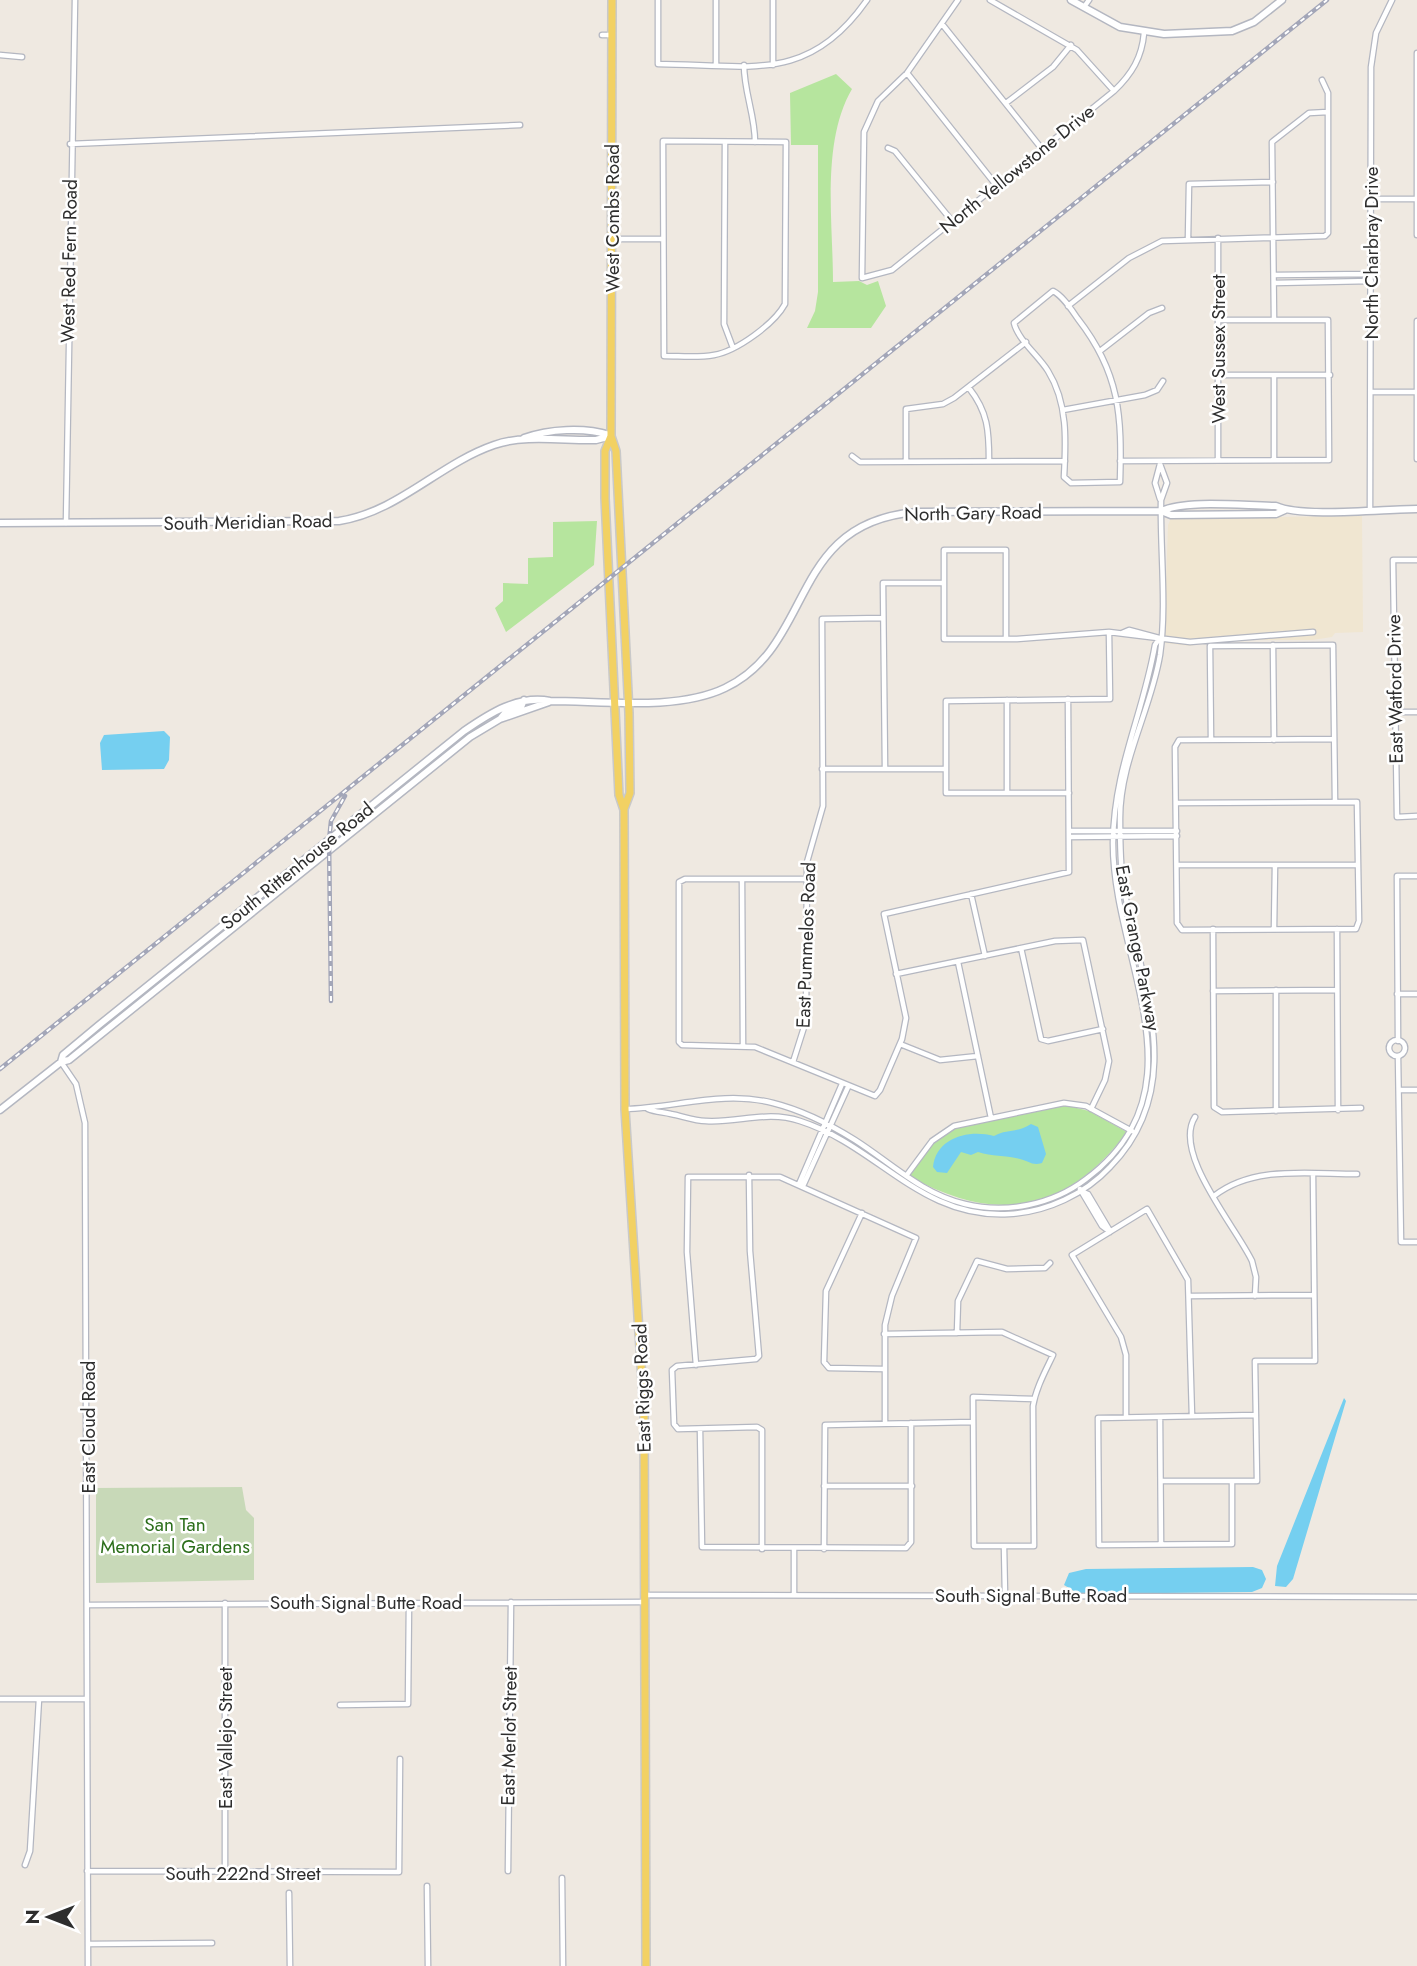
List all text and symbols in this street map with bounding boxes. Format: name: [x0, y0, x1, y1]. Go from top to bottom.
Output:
street label: North Yellowstone Drive: [934, 98, 1100, 240]
street label: West Combs Road: [599, 144, 626, 292]
street label: North Charbray Drive: [1358, 166, 1385, 340]
street label: West Red Fern Road: [54, 179, 84, 343]
street label: West Sussex Street: [1205, 274, 1232, 424]
street label: North Gary Road: [904, 498, 1042, 528]
street label: South Meridian Road: [163, 507, 333, 537]
street label: East Watford Drive: [1380, 614, 1410, 764]
street label: South Rittenhouse Road: [215, 796, 379, 936]
street label: East Pummelos Road: [790, 862, 822, 1028]
street label: East Grange Parkway: [1109, 863, 1167, 1034]
street label: East Riggs Road: [626, 1323, 658, 1453]
street label: East Cloud Road: [75, 1361, 102, 1493]
park label: San Tan Memorial Gardens: [100, 1511, 250, 1560]
street label: South Signal Butte Road: [935, 1582, 1127, 1609]
street label: South Signal Butte Road: [270, 1589, 462, 1616]
street label: East Merlot Street: [494, 1666, 524, 1806]
street label: East Vallejo Street: [212, 1667, 239, 1809]
street label: South 222nd Street: [165, 1860, 321, 1887]
north arrow: [14, 1882, 84, 1952]
text: N: [19, 1909, 46, 1925]

